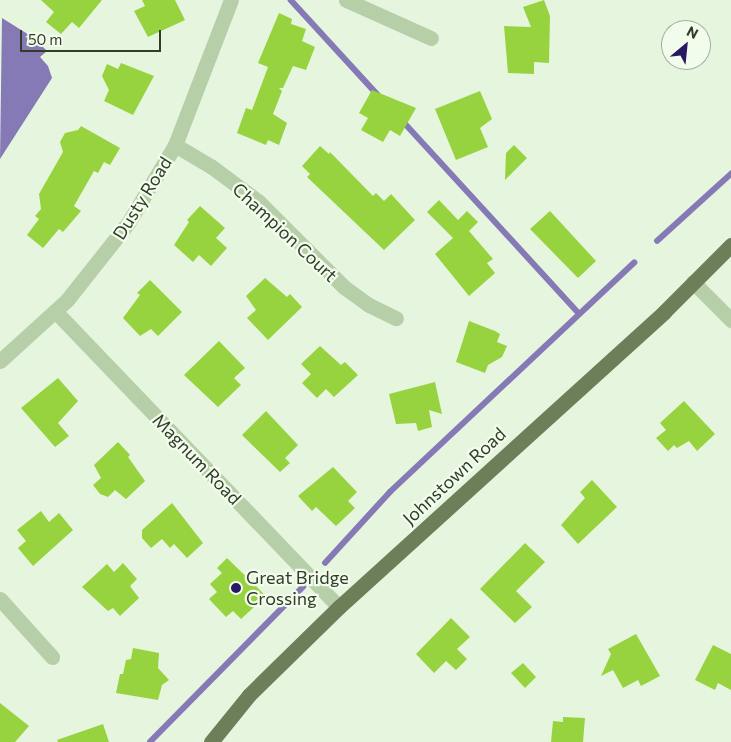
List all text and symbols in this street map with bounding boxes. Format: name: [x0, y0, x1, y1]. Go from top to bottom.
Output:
scale bar: [22, 20, 164, 52]
north arrow: [661, 20, 711, 70]
text: N: [684, 22, 701, 42]
text: 50 m: [28, 30, 62, 48]
street label: Dusty Road: [108, 153, 176, 243]
street label: Champion Court: [228, 178, 342, 286]
street label: Magnum Road: [148, 409, 246, 509]
street label: Johnstown Road: [398, 423, 510, 529]
place label: Great Bridge Crossing: [246, 567, 349, 610]
marker: Great Bridge Crossing: [230, 582, 242, 594]

